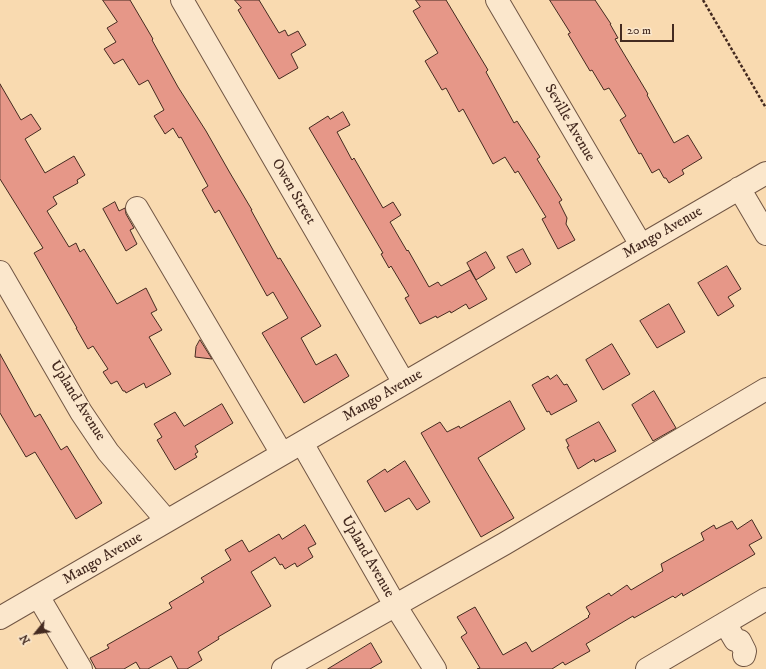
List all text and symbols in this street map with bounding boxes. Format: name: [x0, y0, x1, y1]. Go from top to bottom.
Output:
scale bar: [622, 16, 676, 42]
text: 20 m: [627, 23, 651, 38]
street label: Seville Avenue: [540, 81, 598, 165]
street label: Owen Street: [267, 156, 319, 228]
street label: Mango Avenue: [620, 203, 706, 263]
street label: Upland Avenue: [45, 357, 109, 445]
street label: Mango Avenue: [340, 366, 426, 426]
street label: Upland Avenue: [336, 513, 398, 601]
street label: Mango Avenue: [60, 529, 146, 589]
north arrow: [16, 613, 56, 653]
text: N: [17, 632, 34, 646]

